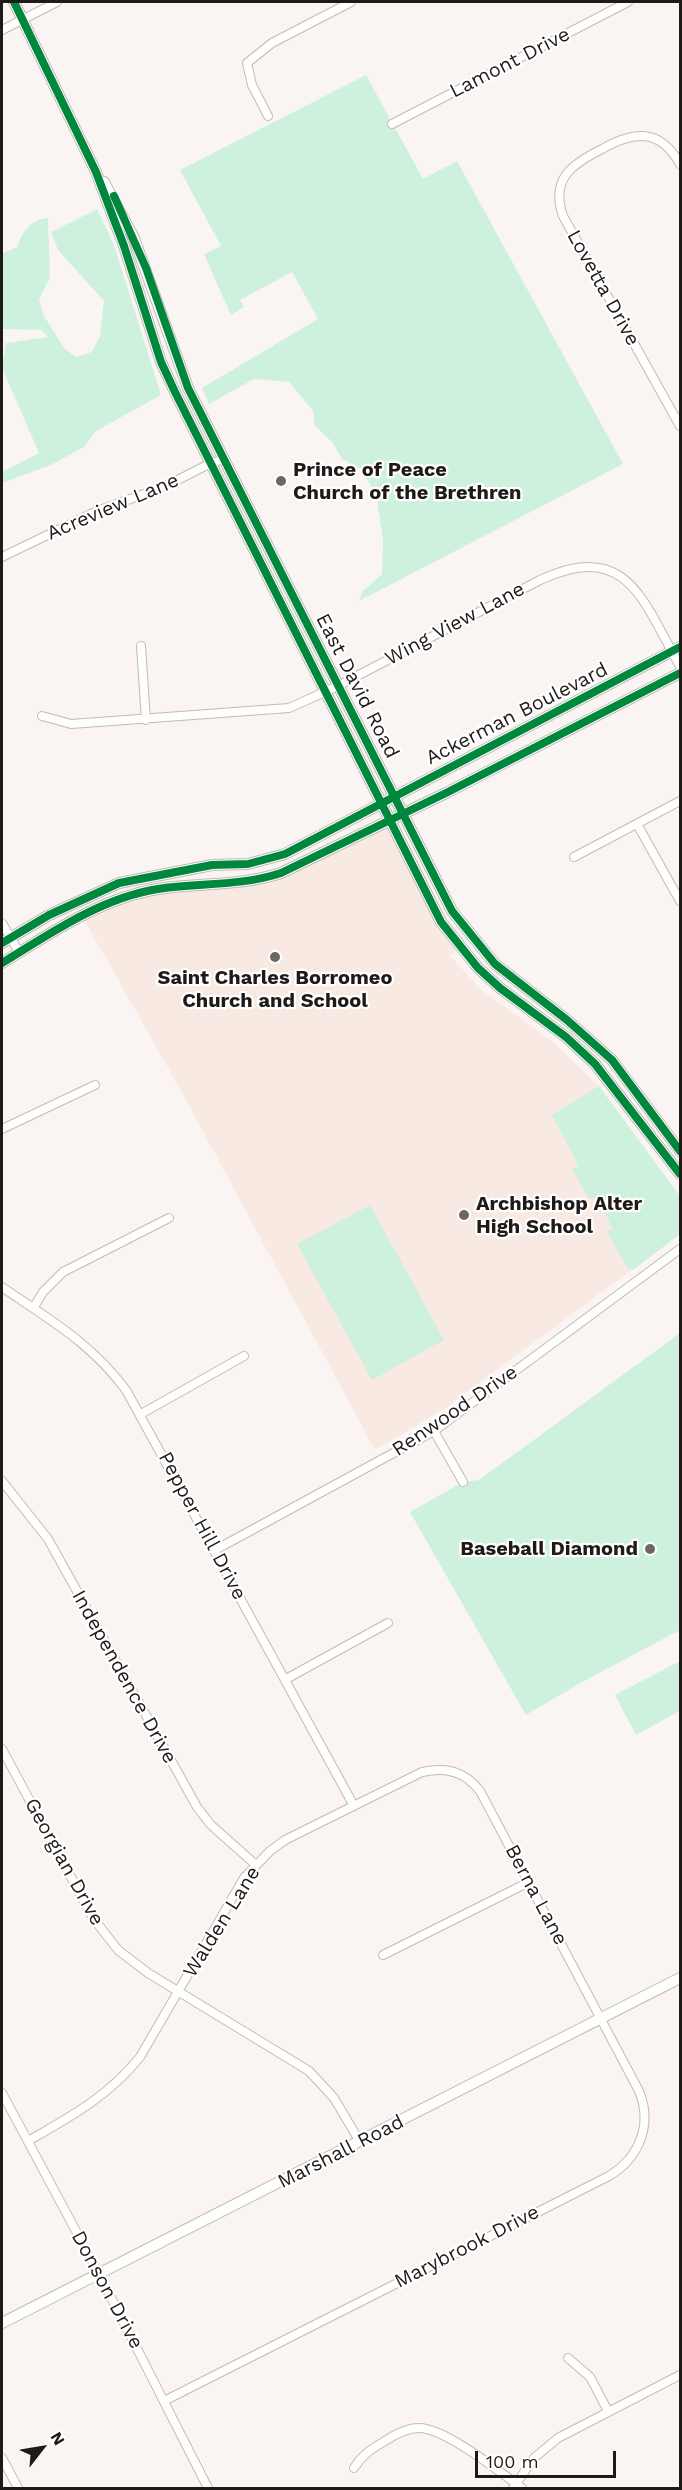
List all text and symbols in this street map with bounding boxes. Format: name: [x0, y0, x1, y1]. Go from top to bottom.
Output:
street label: Lamont Drive: [446, 22, 574, 104]
street label: Lovetta Drive: [561, 226, 645, 350]
place label: Prince of Peace Church of the Brethren: [293, 458, 521, 505]
street label: Acreview Lane: [43, 468, 183, 546]
marker: Prince of Peace Church of the Brethren: [274, 474, 288, 488]
street label: Wing View Lane: [381, 577, 529, 671]
street label: East David Road: [310, 610, 404, 762]
street label: Ackerman Boulevard: [422, 658, 612, 770]
marker: Saint Charles Borromeo Church and School: [268, 950, 282, 964]
place label: Saint Charles Borromeo Church and School: [158, 966, 392, 1013]
place label: Archbishop Alter High School: [476, 1192, 642, 1239]
marker: Archbishop Alter High School: [457, 1208, 471, 1222]
street label: Renwood Drive: [388, 1360, 522, 1462]
street label: Pepper Hill Drive: [153, 1448, 251, 1604]
place label: Baseball Diamond: [460, 1537, 638, 1561]
marker: Baseball Diamond: [643, 1542, 657, 1556]
street label: Independence Drive: [66, 1586, 182, 1768]
street label: Georgian Drive: [19, 1794, 109, 1930]
street label: Berna Lane: [499, 1841, 573, 1949]
street label: Walden Lane: [178, 1862, 266, 1982]
street label: Marshall Road: [274, 2110, 408, 2194]
street label: Marybrook Drive: [391, 2200, 543, 2294]
street label: Donson Drive: [66, 2227, 148, 2353]
north arrow: [12, 2418, 72, 2478]
text: N: [47, 2428, 69, 2448]
scale bar: [478, 2439, 619, 2477]
text: 100 m: [486, 2451, 539, 2472]

